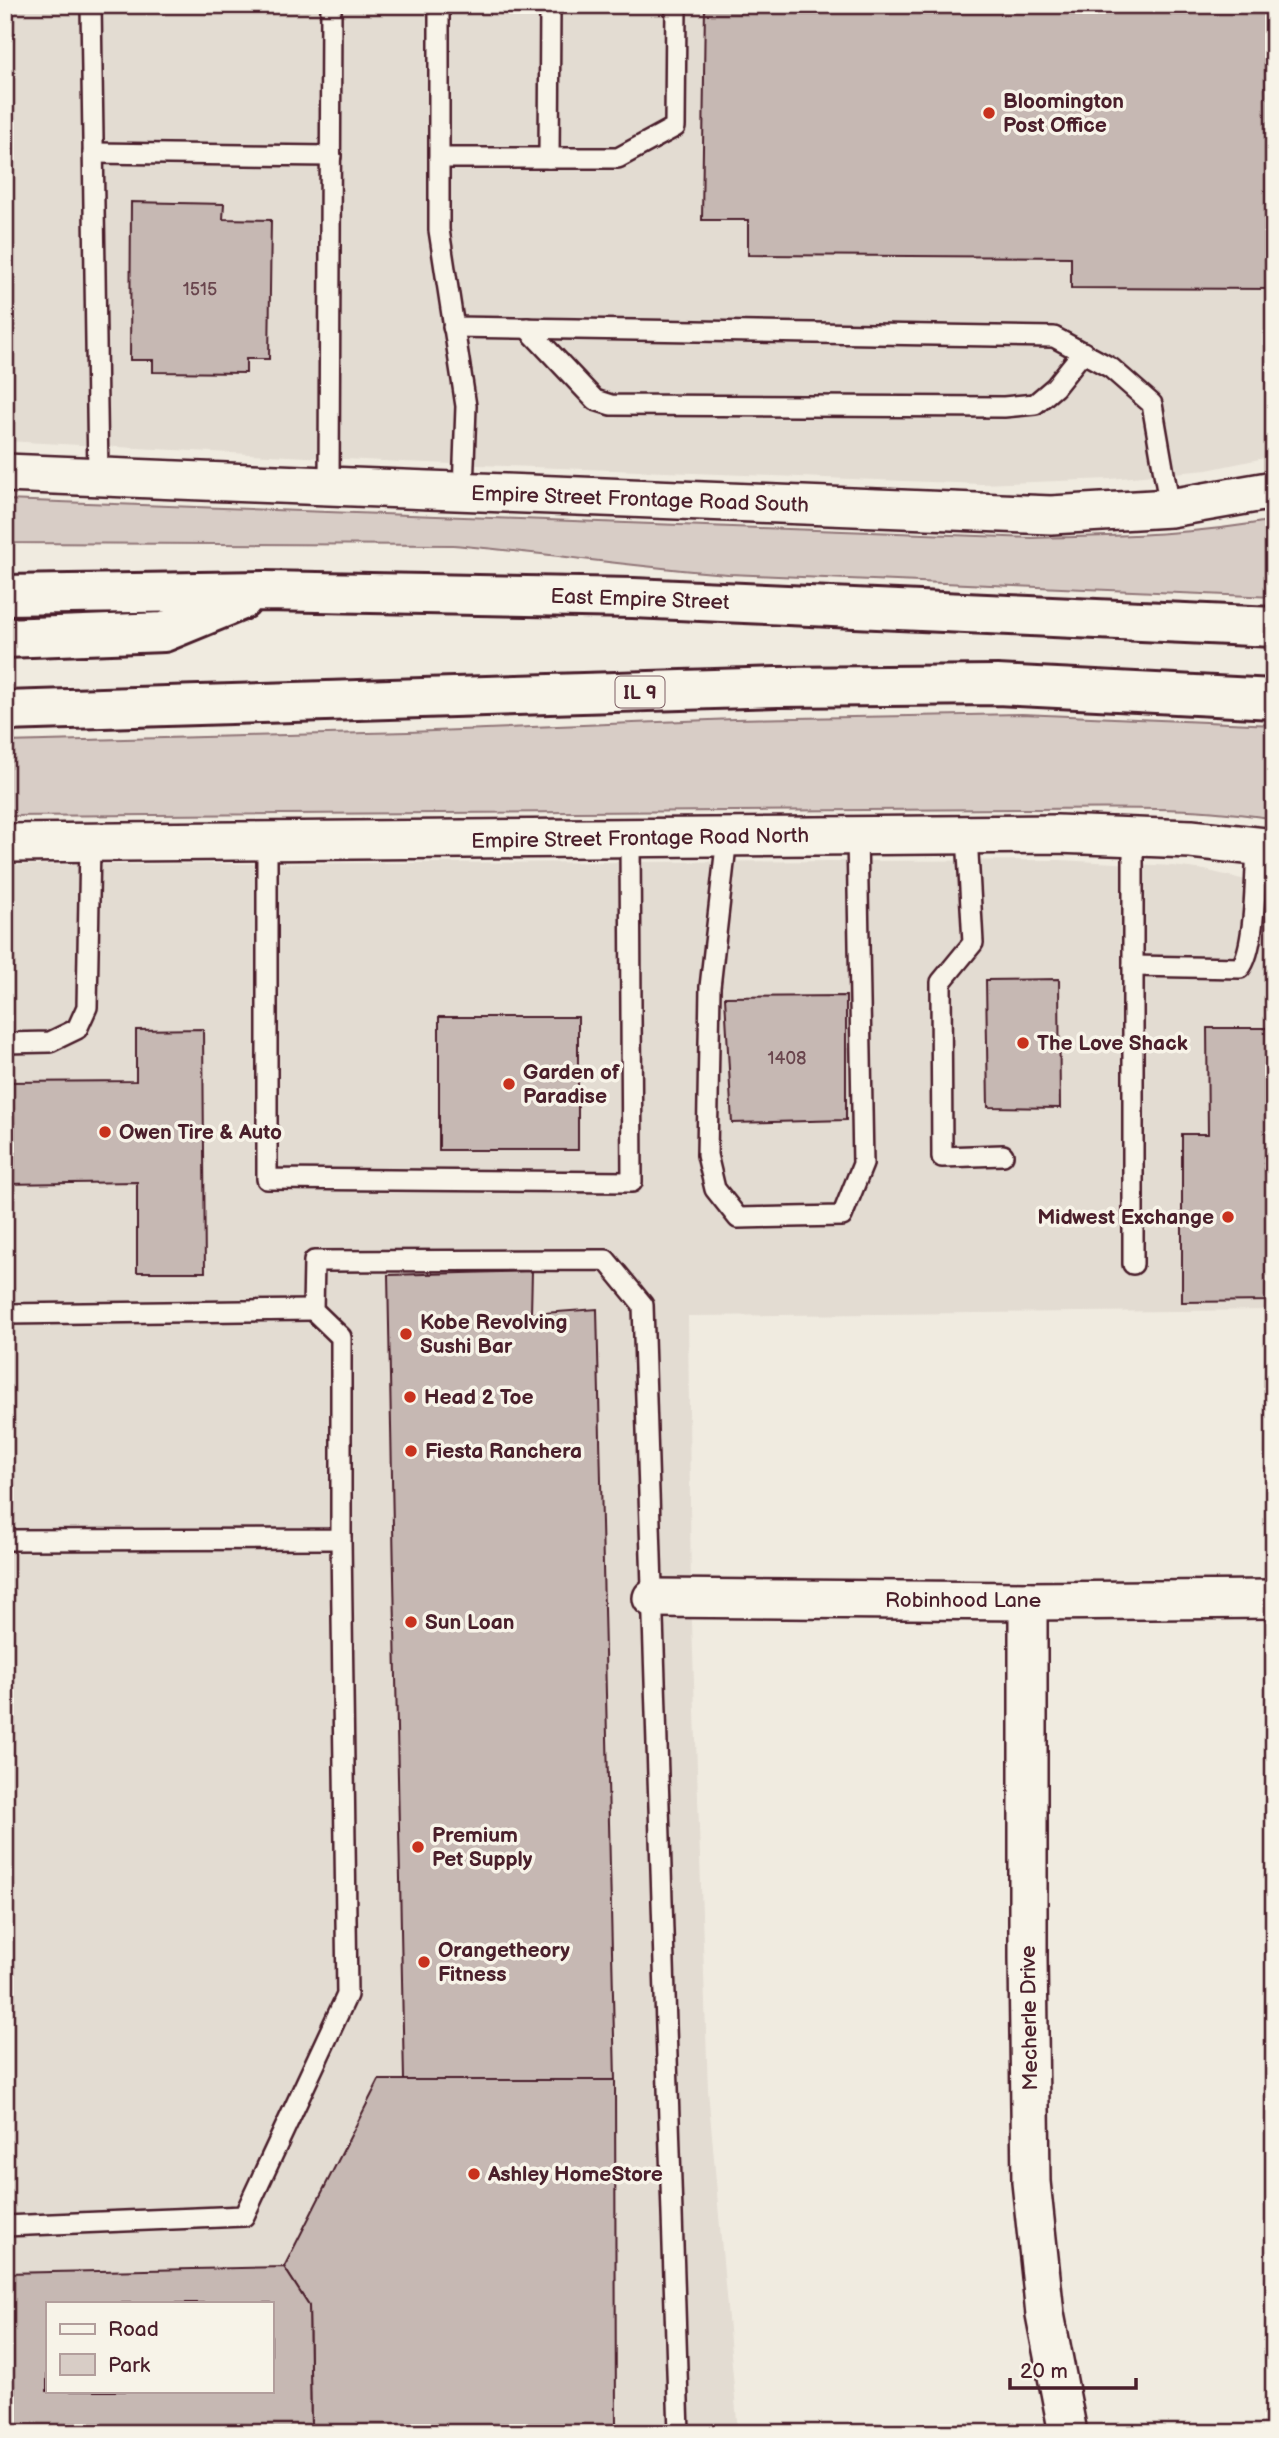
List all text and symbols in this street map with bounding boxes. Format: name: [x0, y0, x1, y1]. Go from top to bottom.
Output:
place label: Bloomington Post Office: [1003, 89, 1124, 138]
marker: Bloomington Post Office: [981, 105, 997, 121]
house number: 1515: [183, 279, 217, 300]
street label: Empire Street Frontage Road South: [471, 481, 809, 518]
street label: East Empire Street: [550, 584, 730, 615]
road number: IL 9: [616, 677, 664, 708]
street label: Empire Street Frontage Road North: [471, 823, 809, 854]
place label: The Love Shack: [1037, 1031, 1188, 1056]
marker: The Love Shack: [1015, 1035, 1031, 1051]
house number: 1408: [767, 1048, 807, 1069]
place label: Garden of Paradise: [523, 1060, 621, 1109]
marker: Garden of Paradise: [501, 1076, 517, 1092]
place label: Owen Tire & Auto: [119, 1120, 282, 1145]
marker: Owen Tire & Auto: [97, 1124, 113, 1140]
place label: Midwest Exchange: [1037, 1205, 1214, 1230]
marker: Midwest Exchange: [1220, 1209, 1236, 1225]
place label: Kobe Revolving Sushi Bar: [420, 1310, 567, 1359]
marker: Kobe Revolving Sushi Bar: [398, 1326, 414, 1342]
place label: Head 2 Toe: [424, 1385, 534, 1410]
marker: Head 2 Toe: [402, 1389, 418, 1405]
place label: Fiesta Ranchera: [425, 1439, 582, 1464]
marker: Fiesta Ranchera: [403, 1443, 419, 1459]
street label: Robinhood Lane: [885, 1588, 1041, 1613]
place label: Sun Loan: [425, 1610, 514, 1635]
marker: Sun Loan: [403, 1614, 419, 1630]
place label: Premium Pet Supply: [432, 1823, 533, 1872]
marker: Premium Pet Supply: [410, 1839, 426, 1855]
place label: Orangetheory Fitness: [438, 1938, 570, 1987]
street label: Mecherle Drive: [1016, 1945, 1043, 2091]
marker: Orangetheory Fitness: [416, 1954, 432, 1970]
place label: Ashley HomeStore: [487, 2162, 663, 2187]
marker: Ashley HomeStore: [466, 2166, 482, 2182]
legend: [46, 2302, 273, 2392]
text: Road: [108, 2317, 159, 2342]
scale bar: [1010, 2347, 1136, 2391]
text: Park: [108, 2353, 151, 2378]
text: 20 m: [1020, 2359, 1068, 2384]

